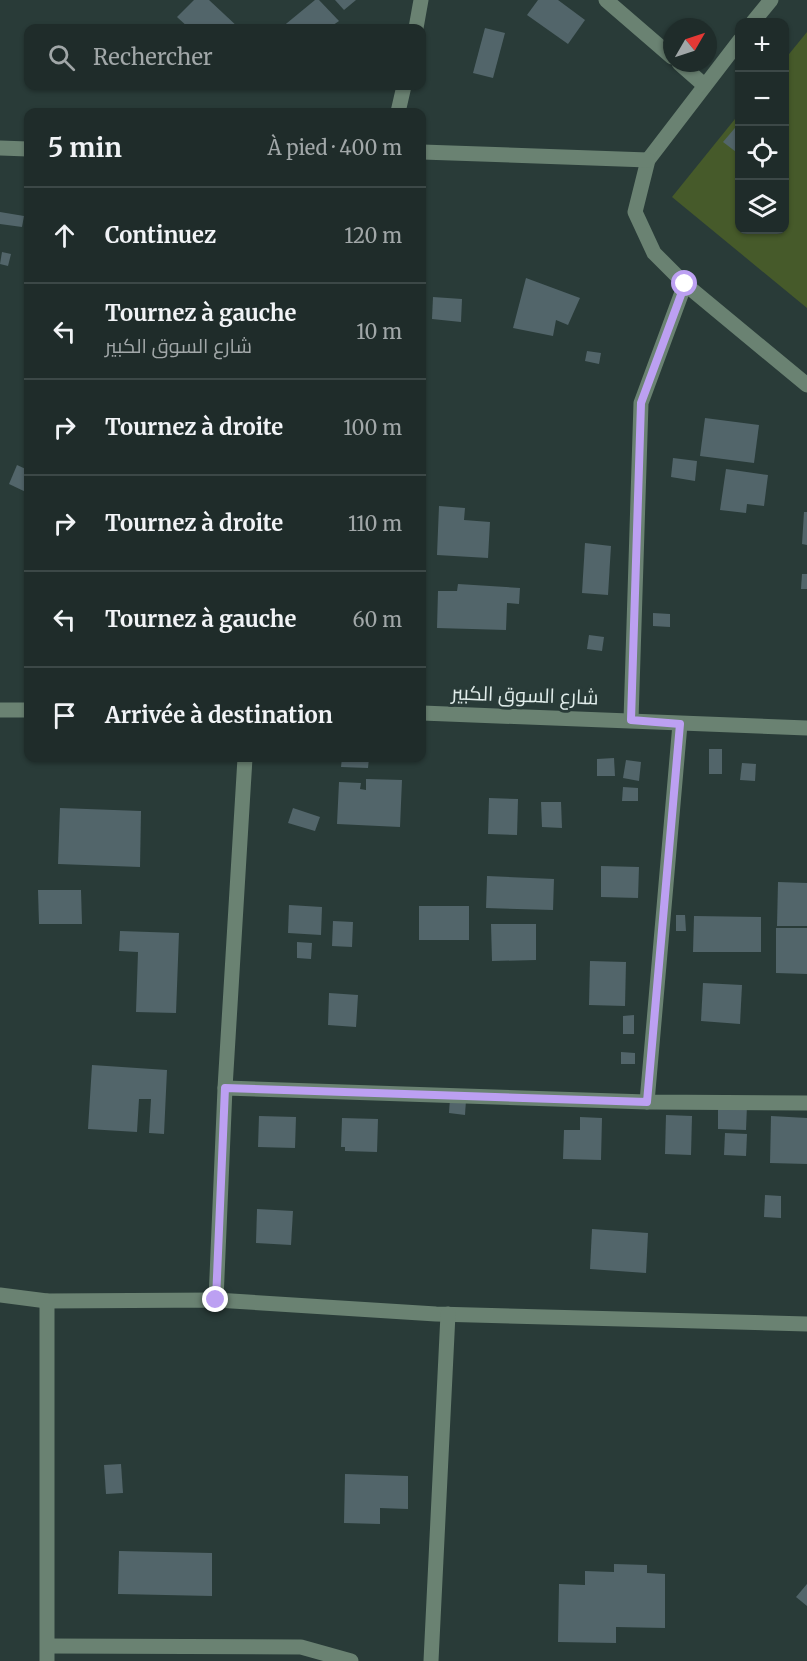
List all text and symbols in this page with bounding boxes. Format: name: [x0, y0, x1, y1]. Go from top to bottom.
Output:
north arrow: [663, 18, 717, 72]
map controls: [735, 18, 789, 234]
button: +: [735, 18, 789, 72]
search box: [24, 24, 426, 90]
icon: search: [45, 41, 78, 74]
text: Rechercher: [93, 43, 213, 71]
button: −: [735, 72, 789, 126]
button: locate: [735, 126, 789, 180]
text: 5 min: [48, 131, 122, 164]
text: À pied · 400 m: [267, 135, 402, 160]
button: layers: [735, 180, 789, 234]
icon: ahead: [48, 219, 81, 252]
text: Continuez: [105, 221, 216, 249]
text: 120 m: [344, 223, 402, 248]
route start: [671, 270, 697, 296]
text: Tournez à gauche: [105, 299, 296, 327]
icon: left: [48, 315, 81, 348]
text: 10 m: [356, 319, 402, 344]
text: شارع السوق الكبير: [105, 333, 252, 358]
icon: right: [48, 411, 81, 444]
text: Tournez à droite: [105, 413, 283, 441]
text: 100 m: [343, 415, 402, 440]
icon: right: [48, 507, 81, 540]
text: Tournez à droite: [105, 509, 283, 537]
text: 110 m: [348, 511, 402, 536]
icon: left: [48, 603, 81, 636]
text: Tournez à gauche: [105, 605, 296, 633]
text: 60 m: [352, 607, 402, 632]
street label: شارع السوق الكبير: [450, 679, 599, 712]
icon: arrive: [48, 699, 81, 732]
text: Arrivée à destination: [105, 701, 333, 729]
route end: [202, 1286, 228, 1312]

